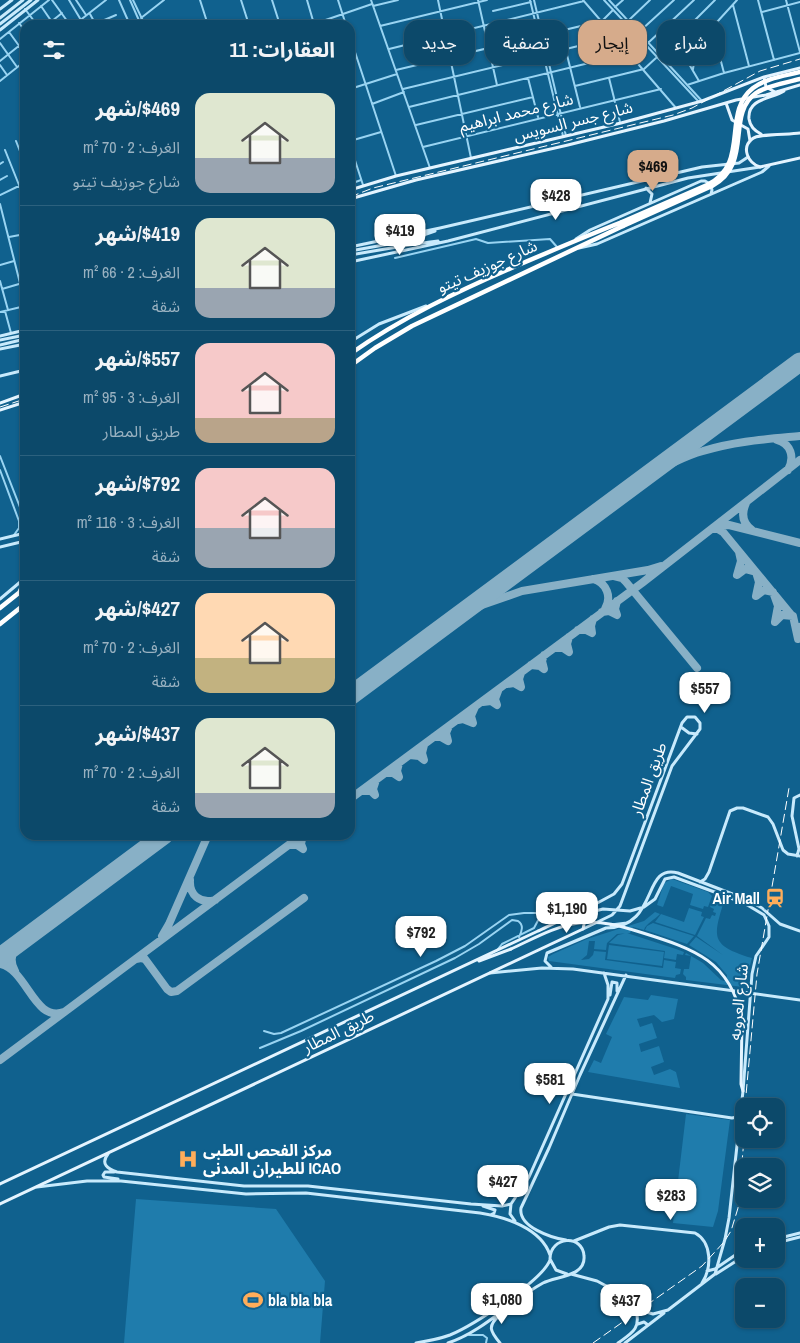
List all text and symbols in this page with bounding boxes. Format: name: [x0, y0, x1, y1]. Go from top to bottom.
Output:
chip: جديد: [404, 20, 475, 65]
chip: تصفية: [485, 20, 568, 65]
chip: إيجار: [578, 20, 647, 65]
chip: شراء: [657, 20, 725, 65]
text: العقارات: 11: [230, 35, 335, 64]
icon: filters: [40, 36, 68, 64]
street label: شارع محمد ابراهيم: [457, 87, 576, 139]
text: $469/شهر: [96, 94, 180, 123]
street label: شارع جسر السويس: [511, 96, 635, 148]
icon: home: [235, 113, 295, 173]
text: الغرف: 2 · 70 m²: [83, 136, 180, 158]
pin: $469: [623, 150, 683, 192]
text: $469: [638, 155, 668, 177]
text: شارع جوزيف تيتو: [73, 170, 180, 192]
pin: $428: [526, 178, 586, 221]
text: $428: [541, 184, 571, 206]
pin: $419: [370, 214, 430, 256]
text: $419/شهر: [96, 219, 180, 248]
text: $419: [385, 219, 415, 241]
street label: شارع جوزيف تيتو: [433, 234, 541, 300]
icon: home: [235, 238, 295, 298]
text: الغرف: 2 · 66 m²: [83, 261, 180, 283]
text: شقة: [152, 295, 180, 317]
text: $557/شهر: [96, 344, 180, 373]
icon: home: [235, 363, 295, 423]
text: الغرف: 3 · 95 m²: [83, 386, 180, 408]
text: طريق المطار: [103, 420, 180, 442]
text: $792/شهر: [96, 469, 180, 498]
icon: home: [235, 488, 295, 548]
text: الغرف: 3 · 116 m²: [77, 511, 180, 533]
text: شقة: [152, 545, 180, 567]
text: $427/شهر: [96, 594, 180, 623]
icon: home: [235, 613, 295, 673]
text: الغرف: 2 · 70 m²: [83, 636, 180, 658]
text: شقة: [152, 670, 180, 692]
pin: $557: [675, 672, 735, 714]
text: $557: [690, 677, 720, 699]
text: $437/شهر: [96, 719, 180, 748]
icon: home: [235, 738, 295, 798]
street label: طريق المطار: [624, 739, 672, 820]
text: الغرف: 2 · 70 m²: [83, 761, 180, 783]
text: شقة: [152, 795, 180, 817]
place label: Air Mall: [713, 887, 760, 909]
station icon: Air Mall: [764, 887, 786, 909]
pin: $1,190: [526, 892, 608, 934]
text: $1,190: [547, 897, 587, 919]
pin: $792: [391, 916, 451, 958]
text: $792: [406, 921, 436, 943]
street label: شارع العروبه: [723, 963, 755, 1042]
street label: طريق المطار: [298, 1004, 378, 1058]
pin: $581: [520, 1062, 580, 1105]
text: $581: [535, 1068, 565, 1090]
map controls: [735, 1098, 785, 1328]
button: locate: [735, 1098, 785, 1148]
place label: مركز الفحص الطبى للطيران المدنى ICAO: [203, 1139, 341, 1179]
hospital icon: مركز الفحص الطبى للطيران المدنى ICAO: [177, 1148, 199, 1170]
button: layers: [735, 1158, 785, 1208]
pin: $427: [473, 1164, 533, 1207]
text: $427: [488, 1170, 518, 1192]
pin: $283: [641, 1178, 701, 1221]
text: $283: [656, 1184, 686, 1206]
button: +: [735, 1218, 785, 1268]
button: −: [735, 1278, 785, 1328]
pin: $1,080: [461, 1282, 543, 1325]
pin: $437: [596, 1284, 656, 1326]
text: $1,080: [482, 1288, 522, 1310]
sports icon: bla bla bla: [242, 1289, 264, 1311]
place label: bla bla bla: [268, 1289, 333, 1311]
text: $437: [611, 1289, 641, 1311]

